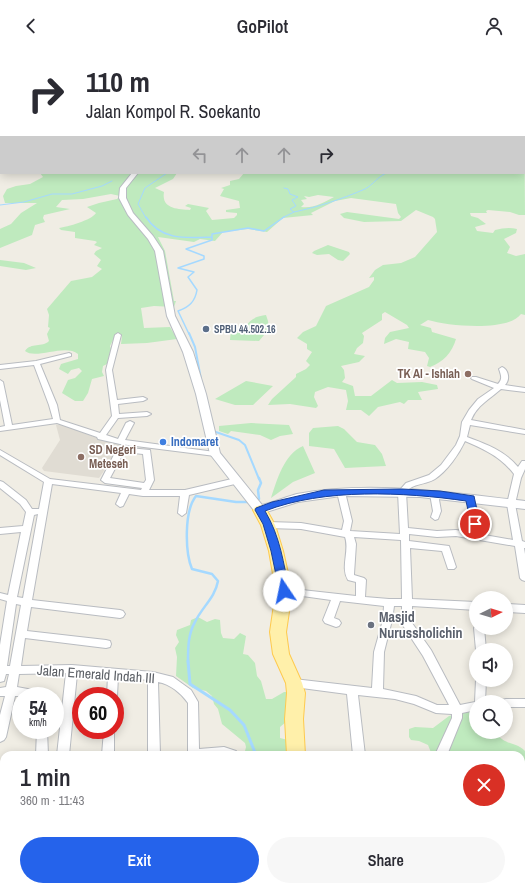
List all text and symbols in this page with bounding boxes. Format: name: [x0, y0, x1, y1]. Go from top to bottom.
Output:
text: GoPilot: [237, 14, 288, 39]
icon: back: [20, 15, 42, 37]
icon: person: [483, 15, 505, 37]
text: 110 m: [86, 63, 150, 101]
icon: right: [20, 68, 72, 120]
text: Jalan Kompol R. Soekanto: [86, 99, 261, 124]
icon: left: [189, 144, 211, 166]
icon: ahead: [231, 144, 253, 166]
icon: ahead: [273, 144, 295, 166]
icon: right: [315, 144, 337, 166]
place label: SPBU 44.502.16: [214, 323, 276, 336]
marker: SPBU 44.502.16: [201, 324, 211, 334]
place label: TK Al - Ishlah: [397, 366, 460, 382]
marker: TK Al - Ishlah: [463, 369, 473, 379]
place label: Indomaret: [171, 434, 219, 450]
marker: Indomaret: [158, 437, 168, 447]
place label: SD Negeri Meteseh: [89, 442, 136, 472]
marker: SD Negeri Meteseh: [76, 452, 86, 462]
pin: [458, 507, 492, 541]
icon: arrive: [464, 513, 486, 535]
position arrow: [263, 570, 305, 612]
north arrow: [469, 591, 513, 635]
map controls: [469, 591, 513, 739]
place label: Masjid Nurussholichin: [379, 608, 463, 642]
marker: Masjid Nurussholichin: [366, 620, 376, 630]
button: sound: [469, 643, 513, 687]
street label: Jalan Emerald Indah III: [36, 661, 156, 687]
speed limit sign: 60: [72, 687, 124, 739]
text: 54: [29, 694, 47, 721]
button: search: [469, 695, 513, 739]
text: km/h: [29, 716, 47, 729]
text: 1 min: [20, 761, 71, 793]
button: close: [463, 764, 505, 806]
text: 360 m · 11:43: [20, 792, 84, 809]
button: Exit: [20, 837, 259, 883]
button: Share: [267, 837, 505, 883]

